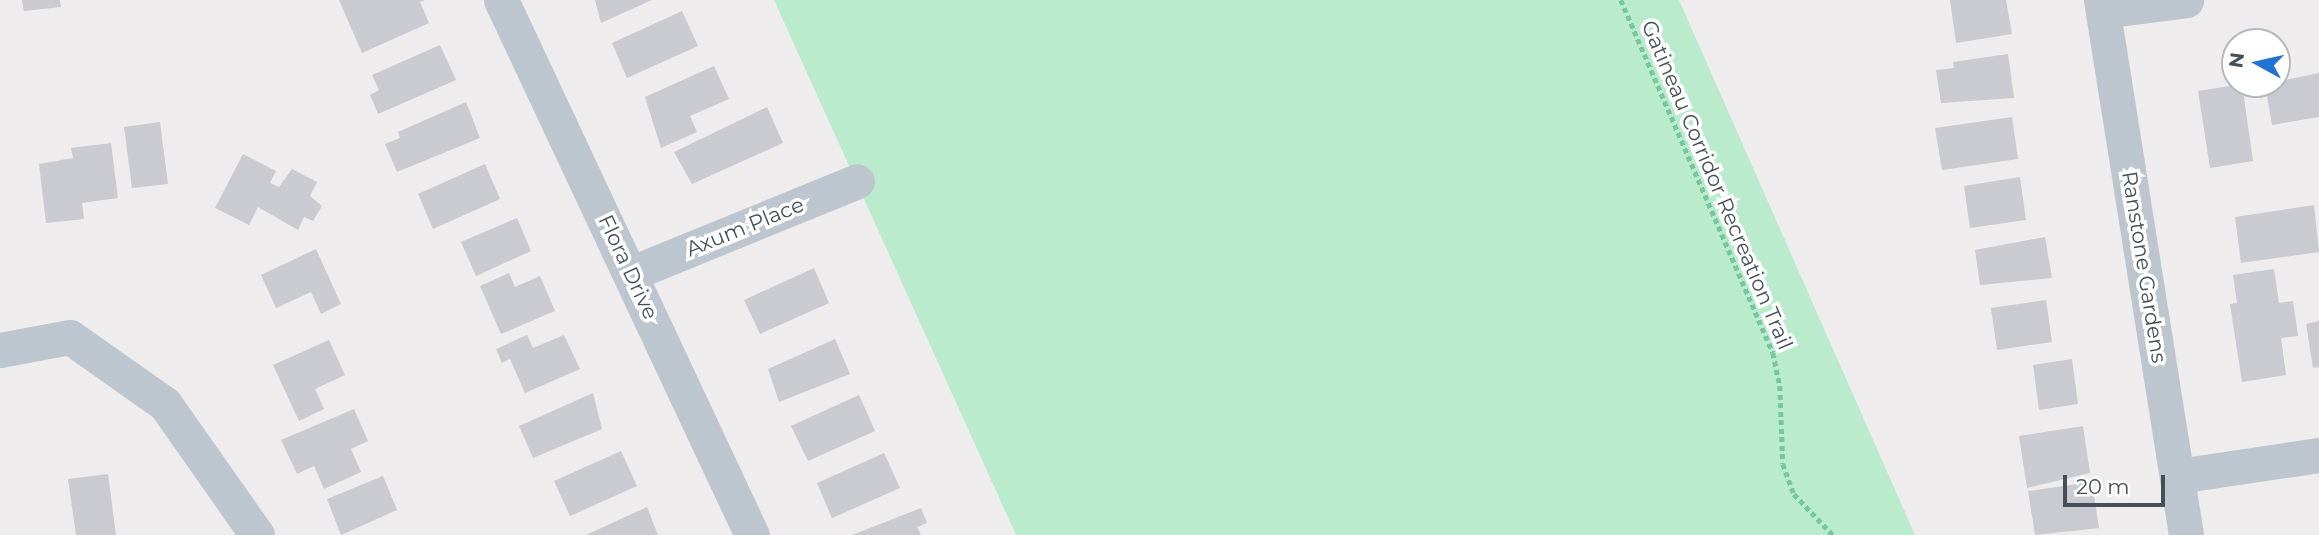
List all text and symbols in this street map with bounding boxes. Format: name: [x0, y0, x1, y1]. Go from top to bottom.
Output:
street label: Gatineau Corridor Recreation Trail: [1636, 17, 1798, 353]
north arrow: [2221, 28, 2291, 98]
text: N: [2224, 51, 2249, 69]
street label: Ranstone Gardens: [2116, 169, 2172, 365]
street label: Axum Place: [682, 192, 808, 262]
street label: Flora Drive: [593, 211, 663, 323]
scale bar: [2067, 462, 2168, 506]
text: 20 m: [2076, 474, 2130, 499]

